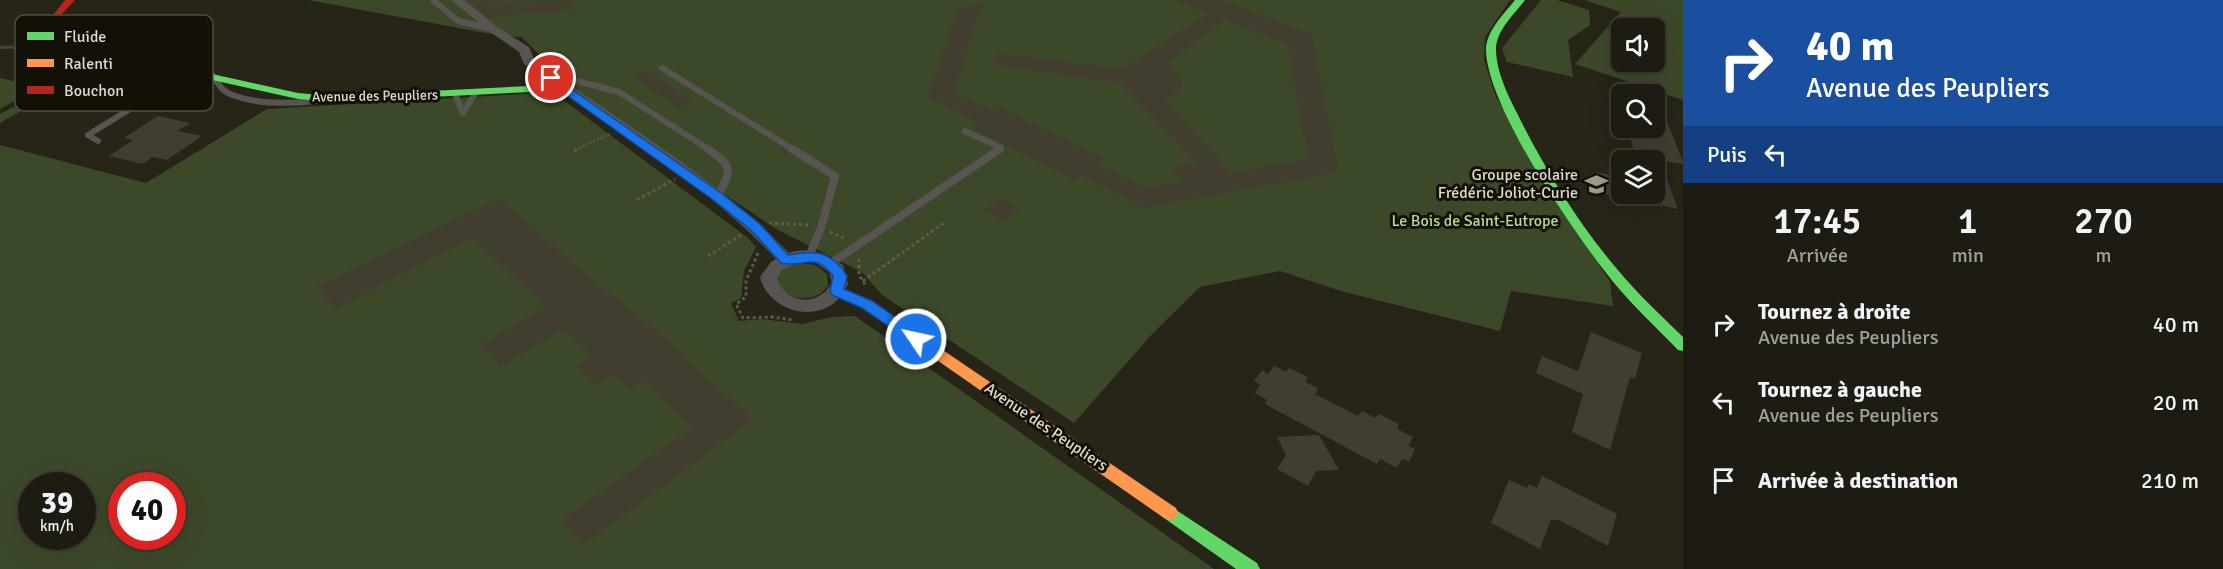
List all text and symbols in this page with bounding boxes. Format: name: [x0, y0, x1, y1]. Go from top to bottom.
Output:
legend: [15, 15, 213, 111]
map controls: [1611, 18, 1665, 204]
button: sound: [1611, 18, 1665, 72]
text: 40 m: [1806, 21, 1895, 72]
icon: right: [1707, 24, 1785, 102]
text: Fluide: [64, 27, 106, 47]
pin: [525, 52, 576, 103]
text: Ralenti: [64, 54, 113, 74]
icon: arrive: [534, 61, 567, 94]
text: Avenue des Peupliers: [1806, 72, 2050, 105]
text: Bouchon: [64, 81, 124, 101]
button: search: [1611, 84, 1665, 138]
street label: Avenue des Peupliers: [312, 86, 438, 106]
icon: left: [1759, 138, 1792, 171]
text: Puis: [1707, 141, 1747, 168]
button: layers: [1611, 150, 1665, 204]
place label: Groupe scolaire Frédéric Joliot-Curie: [1438, 165, 1578, 203]
school or university icon: Groupe scolaire Frédéric Joliot-Curie: [1583, 171, 1609, 197]
text: 17:45: [1773, 199, 1861, 244]
text: 1: [1958, 199, 1978, 244]
text: 270: [2074, 199, 2133, 244]
park label: Le Bois de Saint-Eutrope: [1391, 211, 1559, 231]
text: Arrivée: [1787, 243, 1848, 268]
text: min: [1952, 243, 1984, 268]
text: m: [2095, 243, 2111, 268]
text: Tournez à droite: [1758, 298, 1911, 325]
position arrow: [884, 307, 948, 371]
icon: right: [1707, 308, 1740, 341]
text: 40 m: [2153, 311, 2199, 338]
text: Avenue des Peupliers: [1758, 325, 1938, 350]
text: Tournez à gauche: [1758, 376, 1922, 403]
street label: Avenue des Peupliers: [981, 378, 1111, 476]
icon: left: [1707, 386, 1740, 419]
text: 20 m: [2153, 389, 2199, 416]
text: Avenue des Peupliers: [1758, 403, 1938, 428]
icon: arrive: [1707, 464, 1740, 497]
text: Arrivée à destination: [1758, 467, 1958, 494]
text: 210 m: [2141, 467, 2199, 494]
speed limit sign: 40: [108, 472, 186, 550]
text: 39: [41, 485, 73, 522]
text: km/h: [40, 517, 74, 535]

